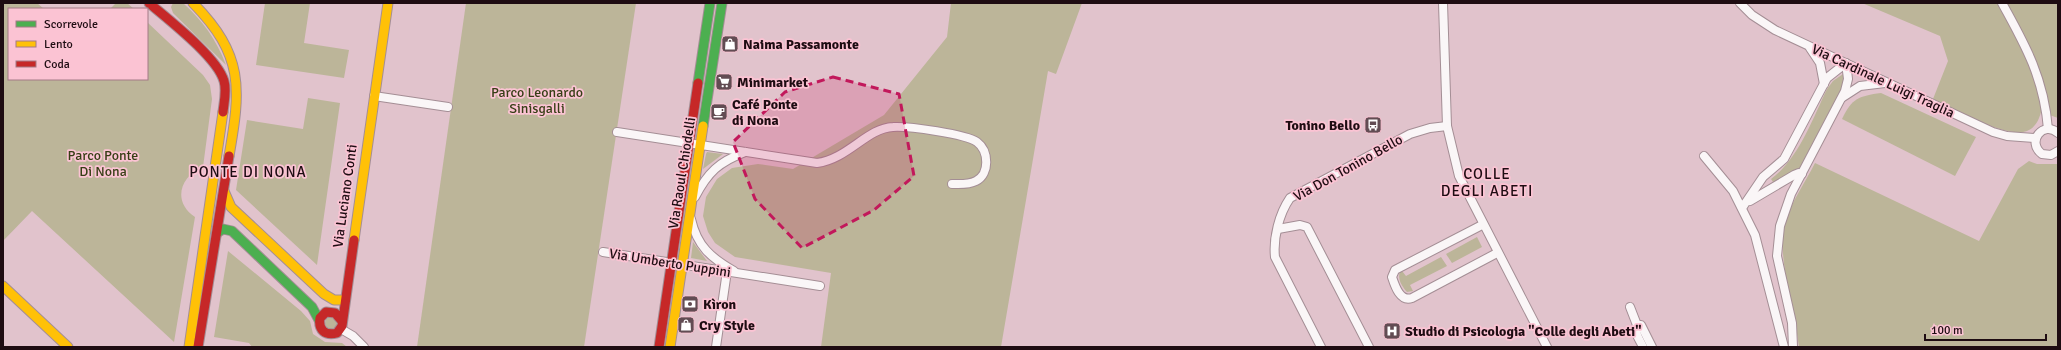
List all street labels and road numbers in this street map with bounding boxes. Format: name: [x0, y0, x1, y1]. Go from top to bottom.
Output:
street label: Via Cardinale Luigi Traglia: [1809, 40, 1957, 122]
street label: Via Raoul Chiodelli: [665, 116, 699, 230]
street label: Via Don Tonino Bello: [1290, 131, 1406, 205]
street label: Via Luciano Conti: [329, 143, 361, 249]
street label: Via Umberto Puppini: [608, 245, 732, 281]

